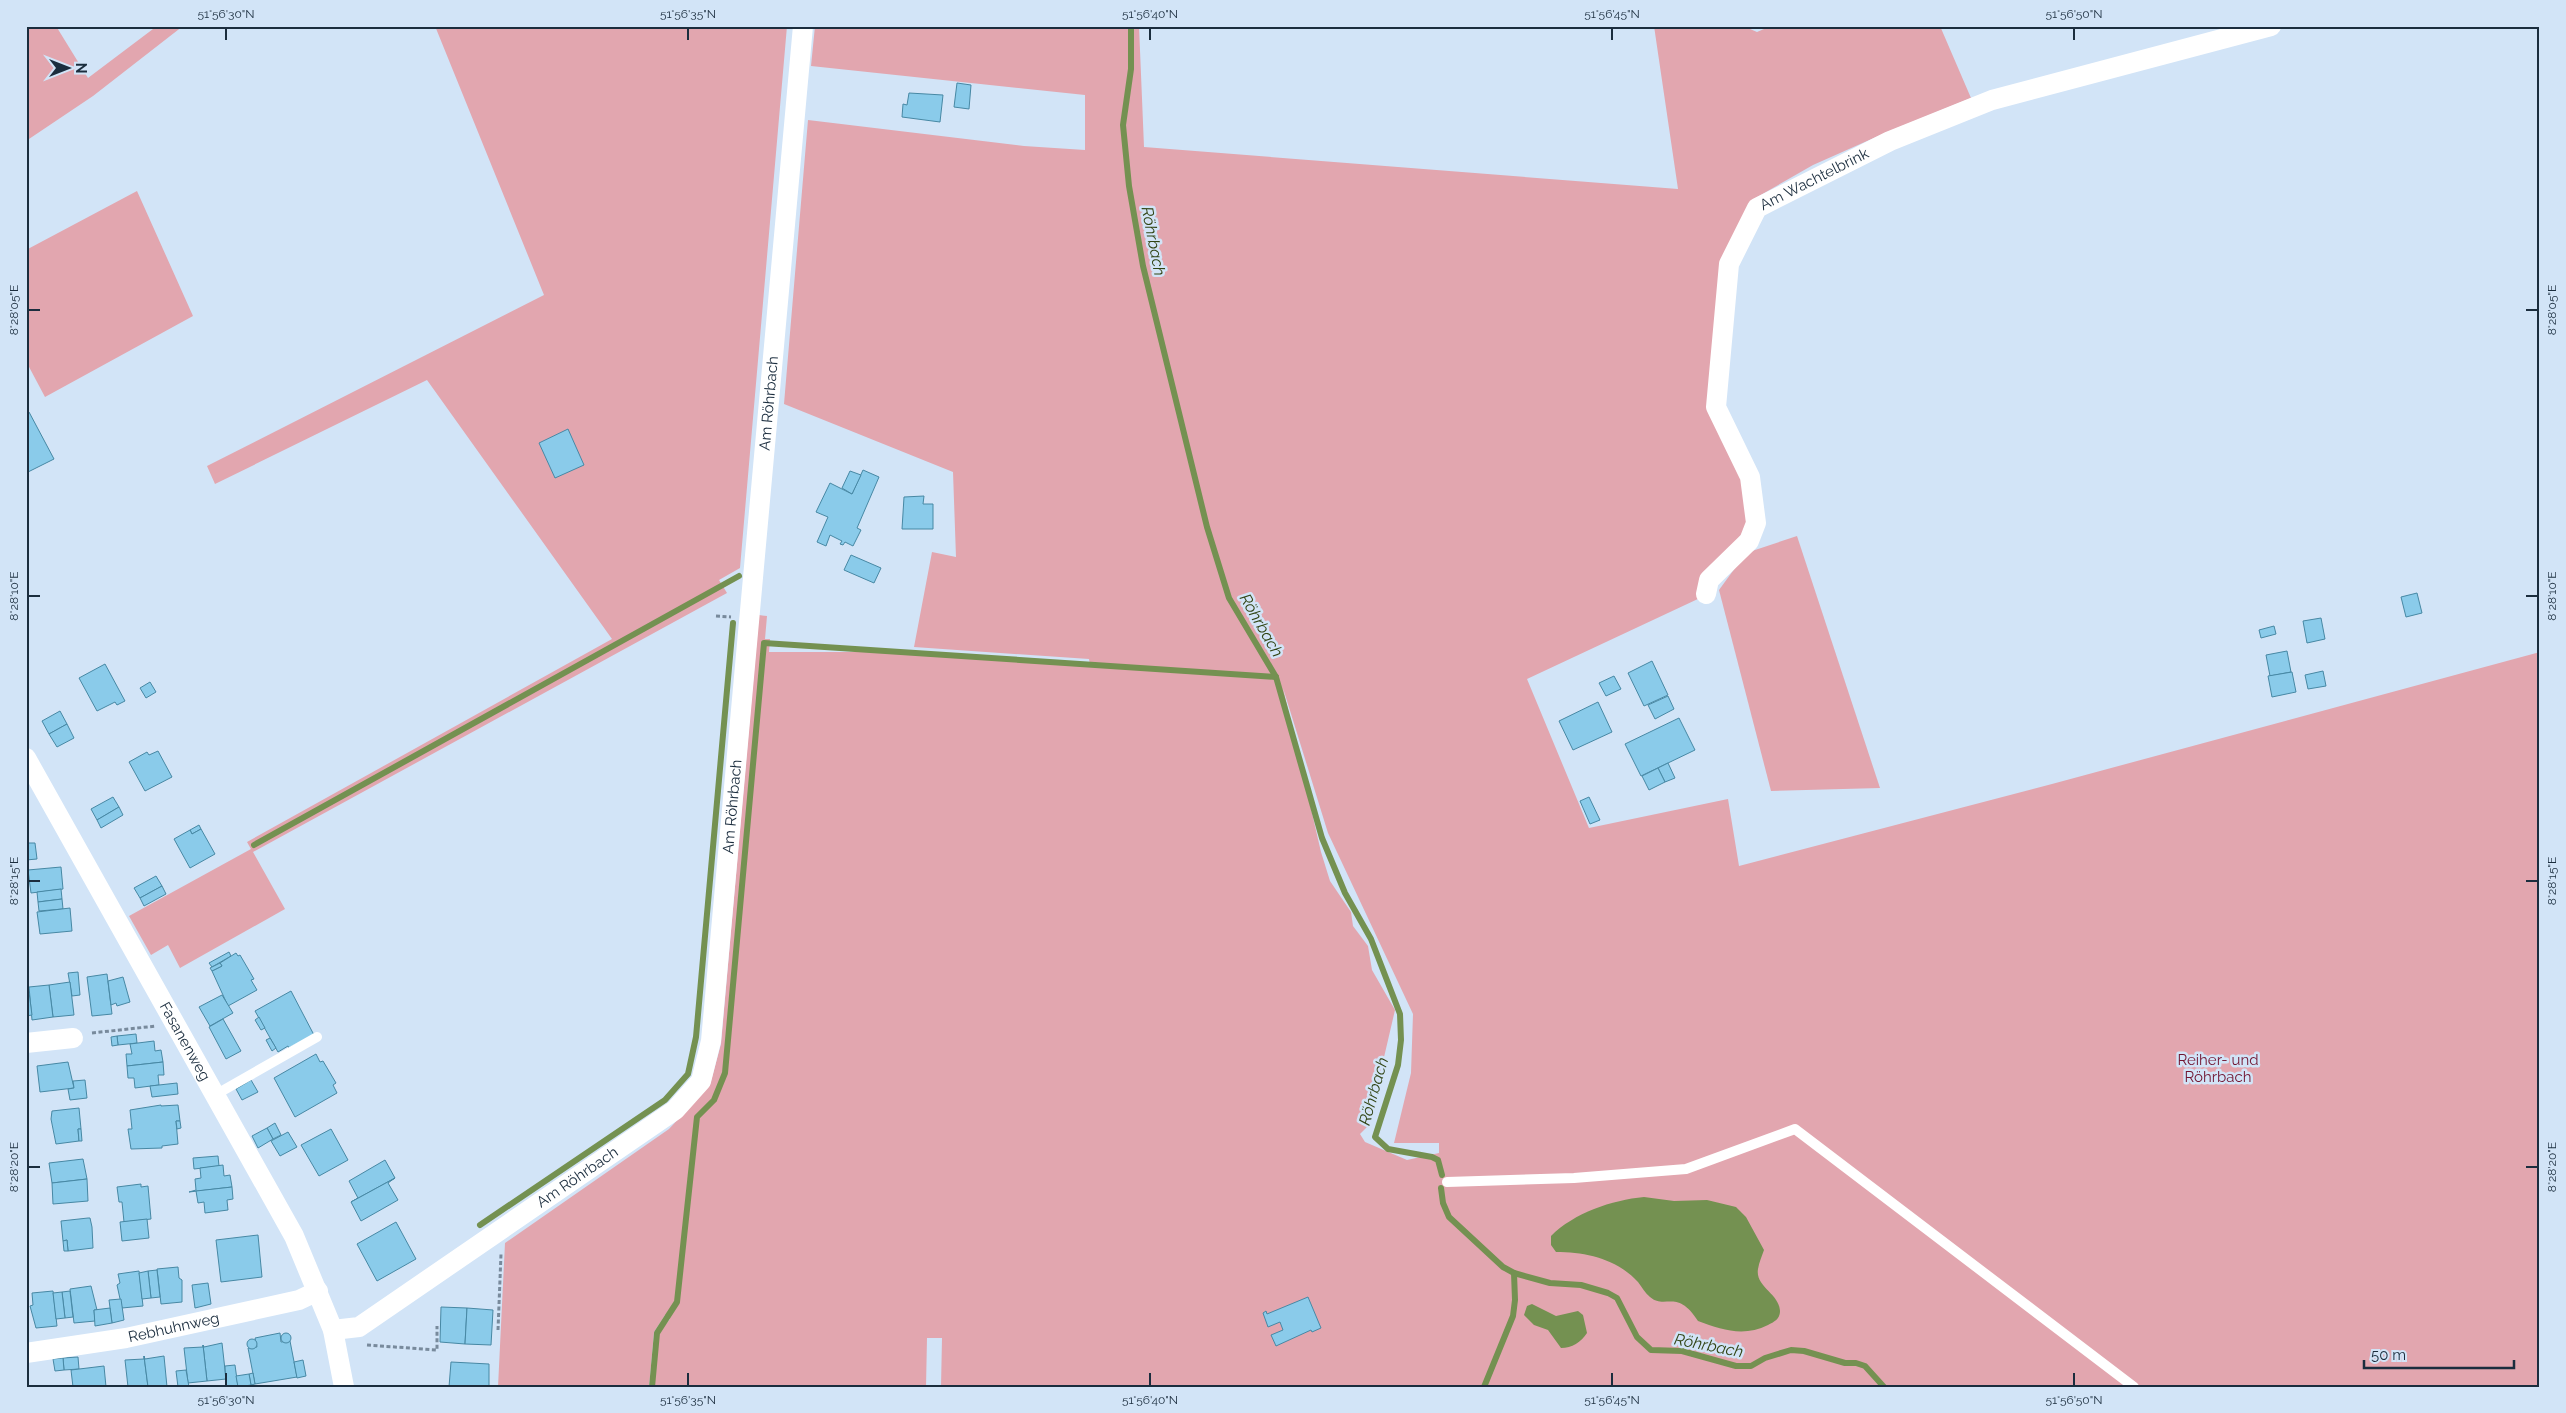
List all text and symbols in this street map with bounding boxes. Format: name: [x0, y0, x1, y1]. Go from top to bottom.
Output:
text: 51°56'30"N: [198, 7, 254, 21]
text: 51°56'35"N: [660, 7, 716, 21]
text: 51°56'40"N: [1122, 7, 1178, 21]
text: 51°56'45"N: [1584, 7, 1640, 21]
text: 51°56'50"N: [2046, 7, 2102, 21]
north arrow: [42, 42, 92, 92]
text: N: [73, 63, 89, 73]
street label: Am Wachtelbrink: [1757, 144, 1872, 214]
water label: Röhrbach: [1138, 205, 1170, 277]
text: 8°28'05"E: [7, 285, 21, 335]
text: 8°28'05"E: [2545, 285, 2559, 335]
street label: Am Röhrbach: [756, 355, 782, 451]
text: 8°28'10"E: [7, 571, 21, 621]
text: 8°28'10"E: [2545, 571, 2559, 621]
water label: Röhrbach: [1236, 590, 1287, 660]
street label: Am Röhrbach: [719, 759, 745, 855]
text: 8°28'15"E: [7, 857, 21, 905]
text: 8°28'15"E: [2545, 857, 2559, 905]
street label: Fasanenweg: [156, 999, 214, 1084]
park label: Reiher- und Röhrbach: [2177, 1051, 2259, 1086]
water label: Röhrbach: [1355, 1055, 1392, 1127]
text: 8°28'20"E: [7, 1142, 21, 1192]
text: 8°28'20"E: [2545, 1142, 2559, 1192]
street label: Am Röhrbach: [533, 1143, 621, 1211]
street label: Rebhuhnweg: [127, 1309, 221, 1346]
water label: Röhrbach: [1673, 1330, 1745, 1361]
scale bar: [2364, 1338, 2514, 1370]
text: 50 m: [2371, 1346, 2406, 1364]
text: 51°56'30"N: [198, 1393, 254, 1407]
text: 51°56'35"N: [660, 1393, 716, 1407]
text: 51°56'40"N: [1122, 1393, 1178, 1407]
text: 51°56'45"N: [1584, 1393, 1640, 1407]
text: 51°56'50"N: [2046, 1393, 2102, 1407]

